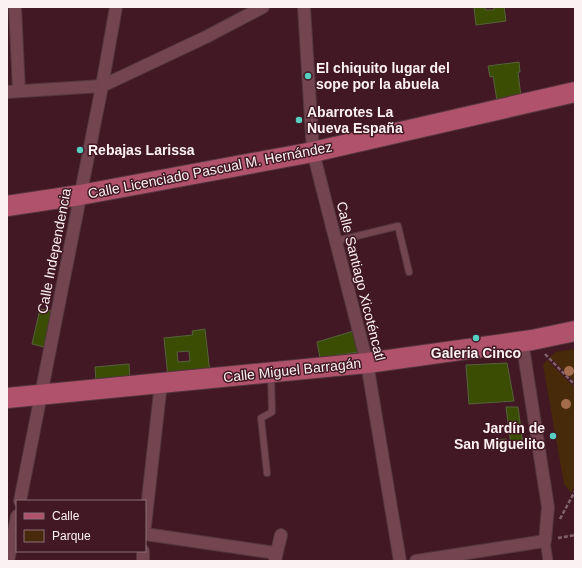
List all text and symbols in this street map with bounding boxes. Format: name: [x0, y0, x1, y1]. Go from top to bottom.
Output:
place label: El chiquito lugar del sope por la abuela: [316, 60, 450, 92]
marker: El chiquito lugar del sope por la abuela: [303, 71, 313, 81]
place label: Abarrotes La Nueva España: [307, 104, 403, 136]
marker: Abarrotes La Nueva España: [294, 115, 304, 125]
street label: Calle Licenciado Pascual M. Hernández: [87, 138, 333, 202]
place label: Rebajas Larissa: [88, 142, 195, 158]
marker: Rebajas Larissa: [75, 145, 85, 155]
street label: Calle Independencia: [34, 187, 74, 315]
street label: Calle Santiago Xicoténcatl: [333, 200, 389, 362]
marker: Galeria Cinco: [471, 333, 481, 343]
place label: Galeria Cinco: [431, 345, 521, 361]
street label: Calle Miguel Barragán: [222, 355, 362, 385]
place label: Jardín de San Miguelito: [454, 420, 545, 452]
marker: Jardín de San Miguelito: [548, 431, 558, 441]
legend: [16, 500, 146, 552]
text: Calle: [52, 509, 80, 523]
text: Parque: [52, 529, 91, 543]

